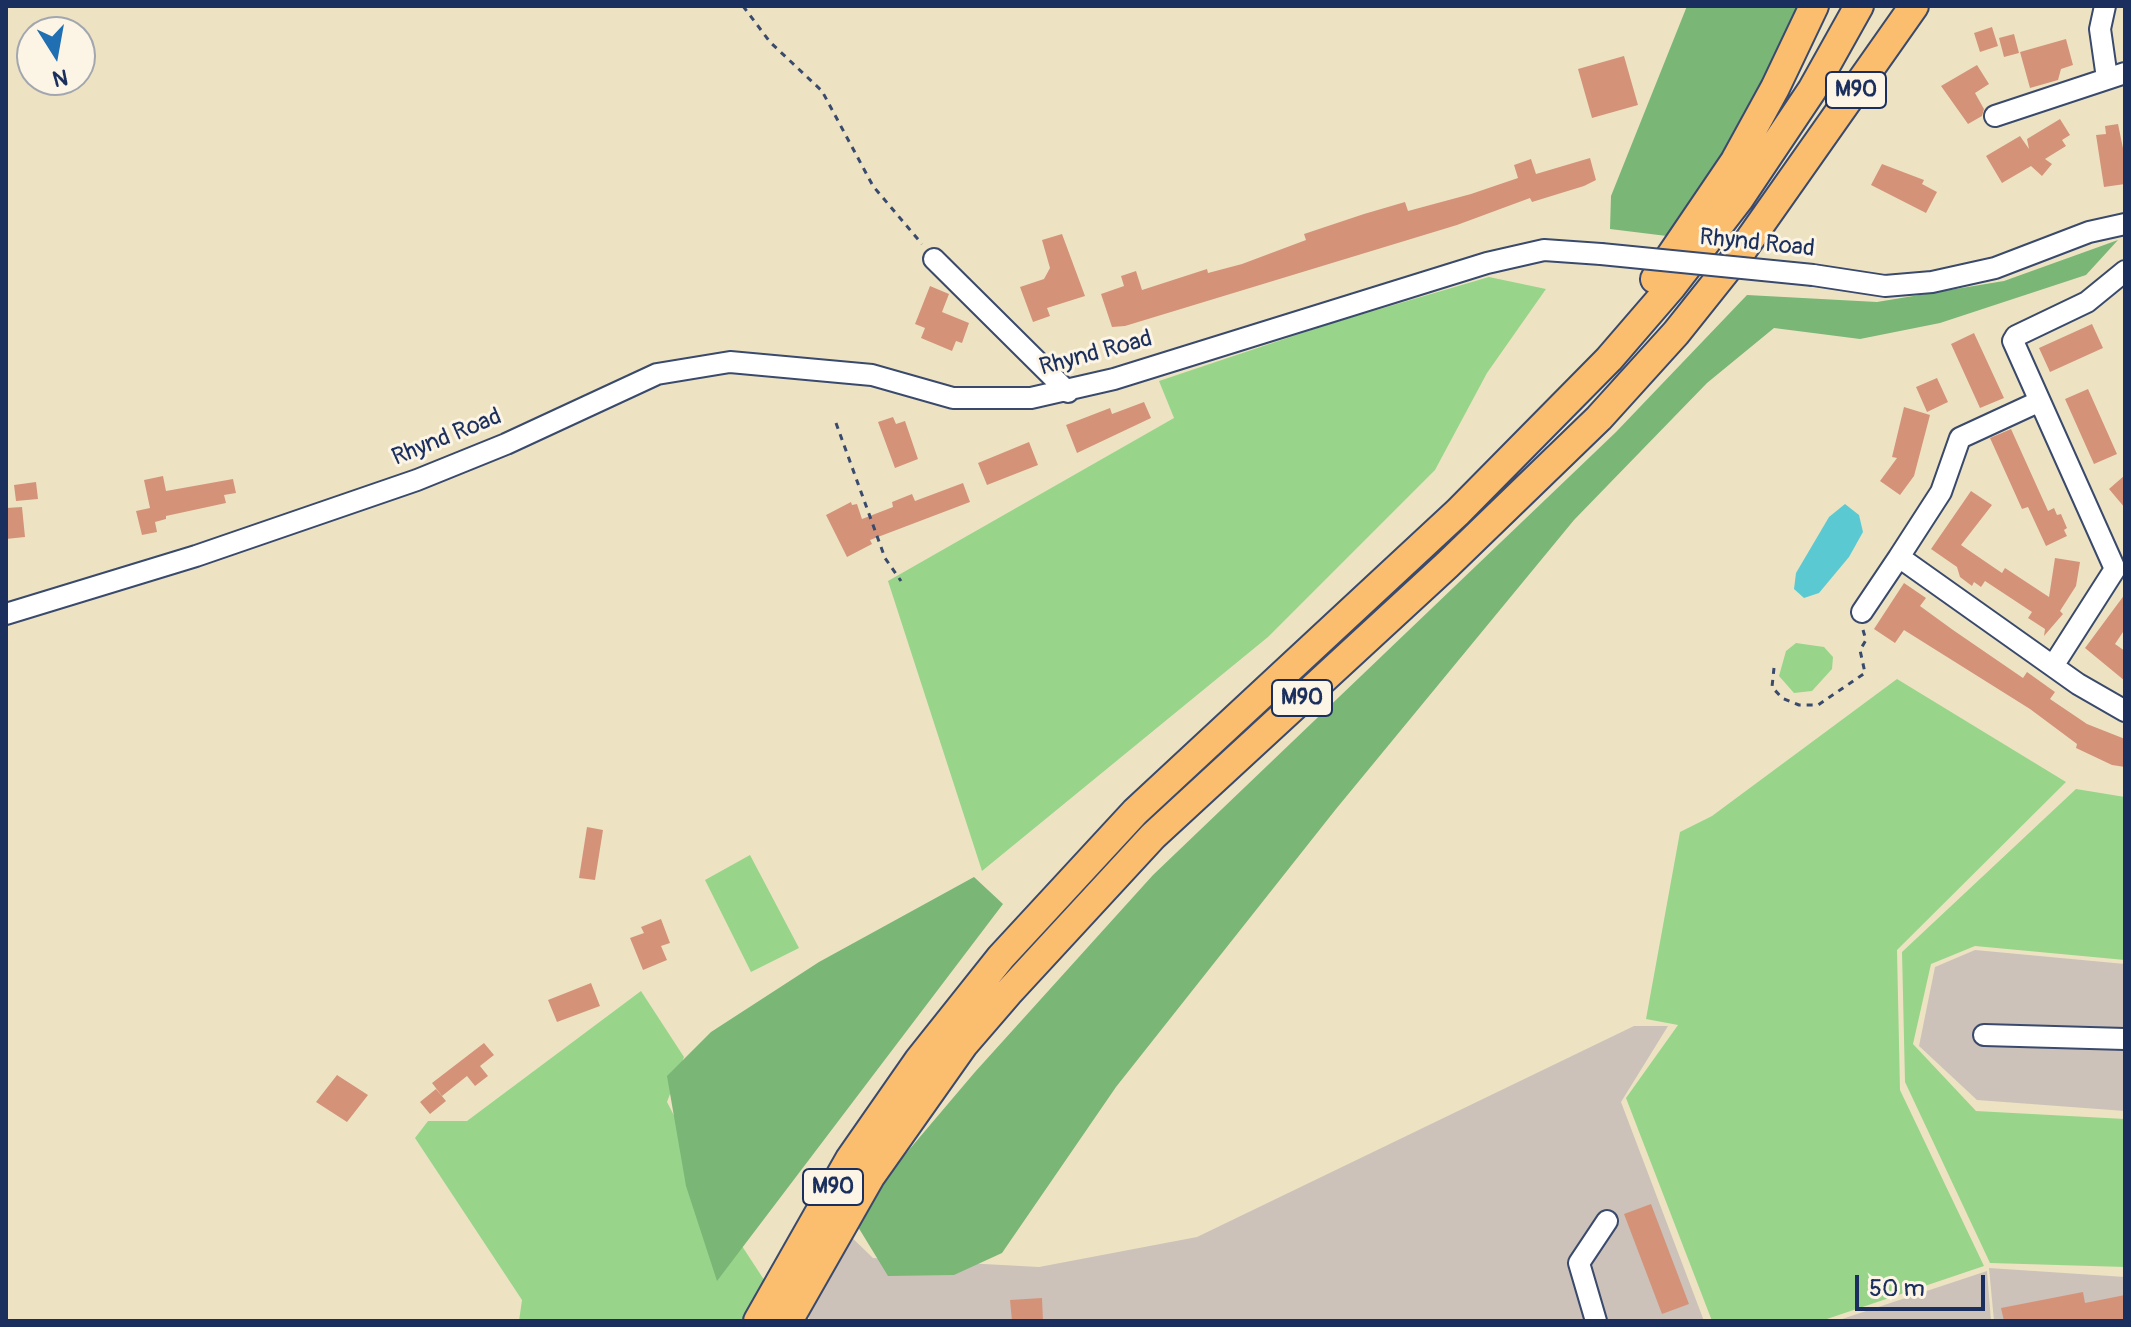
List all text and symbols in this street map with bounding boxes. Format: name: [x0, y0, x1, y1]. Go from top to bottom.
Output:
north arrow: [16, 16, 96, 96]
text: N: [50, 62, 70, 93]
road number: M90: [1826, 72, 1886, 108]
street label: Rhynd Road: [1698, 224, 1816, 264]
street label: Rhynd Road: [1036, 325, 1156, 383]
street label: Rhynd Road: [388, 403, 506, 473]
road number: M90: [1272, 680, 1332, 716]
road number: M90: [803, 1169, 863, 1205]
scale bar: [1859, 1259, 1989, 1309]
text: 50 m: [1869, 1274, 1925, 1303]

